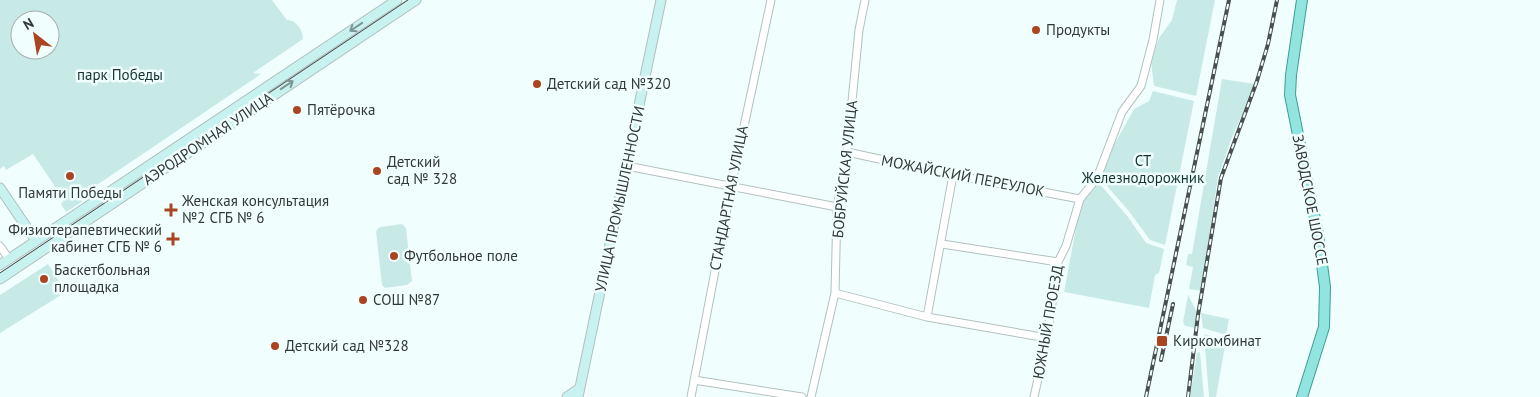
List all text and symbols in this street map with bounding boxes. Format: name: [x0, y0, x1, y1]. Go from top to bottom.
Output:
north arrow: [10, 10, 60, 60]
text: N: [20, 14, 37, 34]
place label: Продукты: [1046, 20, 1110, 39]
one-way arrow: [349, 22, 363, 32]
marker: Продукты: [1030, 24, 1042, 36]
park label: парк Победы: [77, 65, 163, 84]
place label: Детский сад №320: [547, 74, 671, 93]
marker: Детский сад №320: [531, 78, 543, 90]
one-way arrow: [280, 80, 294, 90]
street label: АЭРОДРОМНАЯ УЛИЦА: [139, 88, 277, 189]
street label: БОБРУЙСКАЯ УЛИЦА: [828, 99, 861, 239]
place label: Пятёрочка: [307, 100, 375, 119]
marker: Пятёрочка: [291, 104, 303, 116]
street label: УЛИЦА ПРОМЫШЛЕННОСТИ: [591, 104, 648, 294]
street label: СТАНДАРТНАЯ УЛИЦА: [705, 124, 752, 272]
street label: ЗАВОДСКОЕ ШОССЕ: [1288, 133, 1333, 267]
street label: МОЖАЙСКИЙ ПЕРЕУЛОК: [880, 150, 1046, 201]
park label: СТ Железнодорожник: [1081, 151, 1205, 187]
place label: Детский сад № 328: [387, 152, 457, 188]
marker: Детский сад № 328: [371, 165, 383, 177]
marker: Памяти Победы: [64, 170, 76, 182]
place label: Памяти Победы: [18, 183, 122, 202]
place label: Женская консультация №2 СГБ № 6: [181, 191, 329, 227]
marker: Женская консультация №2 СГБ № 6: [164, 203, 178, 217]
place label: Физиотерапевтический кабинет СГБ № 6: [8, 220, 162, 256]
marker: Физиотерапевтический кабинет СГБ № 6: [166, 232, 180, 246]
place label: Футбольное поле: [404, 246, 518, 265]
marker: Футбольное поле: [388, 250, 400, 262]
place label: Баскетбольная площадка: [54, 260, 150, 296]
street label: ЮЖНЫЙ ПРОЕЗД: [1028, 263, 1067, 380]
marker: Баскетбольная площадка: [38, 273, 50, 285]
place label: СОШ №87: [373, 290, 440, 309]
marker: СОШ №87: [357, 294, 369, 306]
place label: Киркомбинат: [1173, 331, 1261, 350]
marker: Киркомбинат: [1155, 334, 1169, 348]
place label: Детский сад №328: [285, 336, 409, 355]
marker: Детский сад №328: [269, 340, 281, 352]

